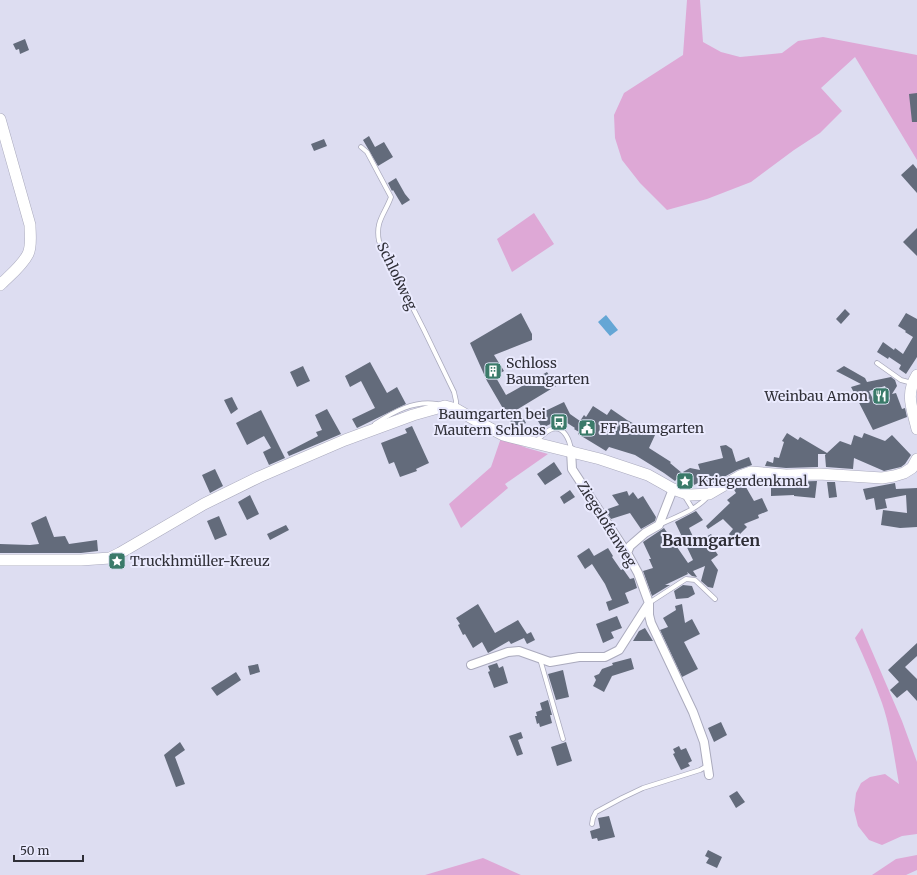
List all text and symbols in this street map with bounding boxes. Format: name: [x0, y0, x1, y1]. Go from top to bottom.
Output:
street label: Schloßweg: [373, 239, 421, 313]
place label: Schloss Baumgarten: [506, 354, 590, 388]
building icon: Schloss Baumgarten: [483, 361, 503, 381]
restaurant icon: Weinbau Amon: [871, 386, 891, 406]
place label: Weinbau Amon: [764, 387, 868, 405]
place label: Baumgarten bei Mautern Schloss: [434, 405, 546, 439]
bus stop icon: Baumgarten bei Mautern Schloss: [549, 412, 569, 432]
public building icon: FF Baumgarten: [577, 418, 597, 438]
place label: FF Baumgarten: [600, 419, 704, 437]
place icon: Kriegerdenkmal: [675, 471, 695, 491]
place label: Kriegerdenkmal: [698, 472, 808, 490]
street label: Ziegelofenweg: [573, 478, 641, 571]
district label: Baumgarten: [662, 530, 760, 550]
place icon: Truckhmüller-Kreuz: [107, 551, 127, 571]
place label: Truckhmüller-Kreuz: [130, 552, 270, 570]
scale bar: [14, 837, 83, 863]
text: 50 m: [20, 843, 49, 858]

